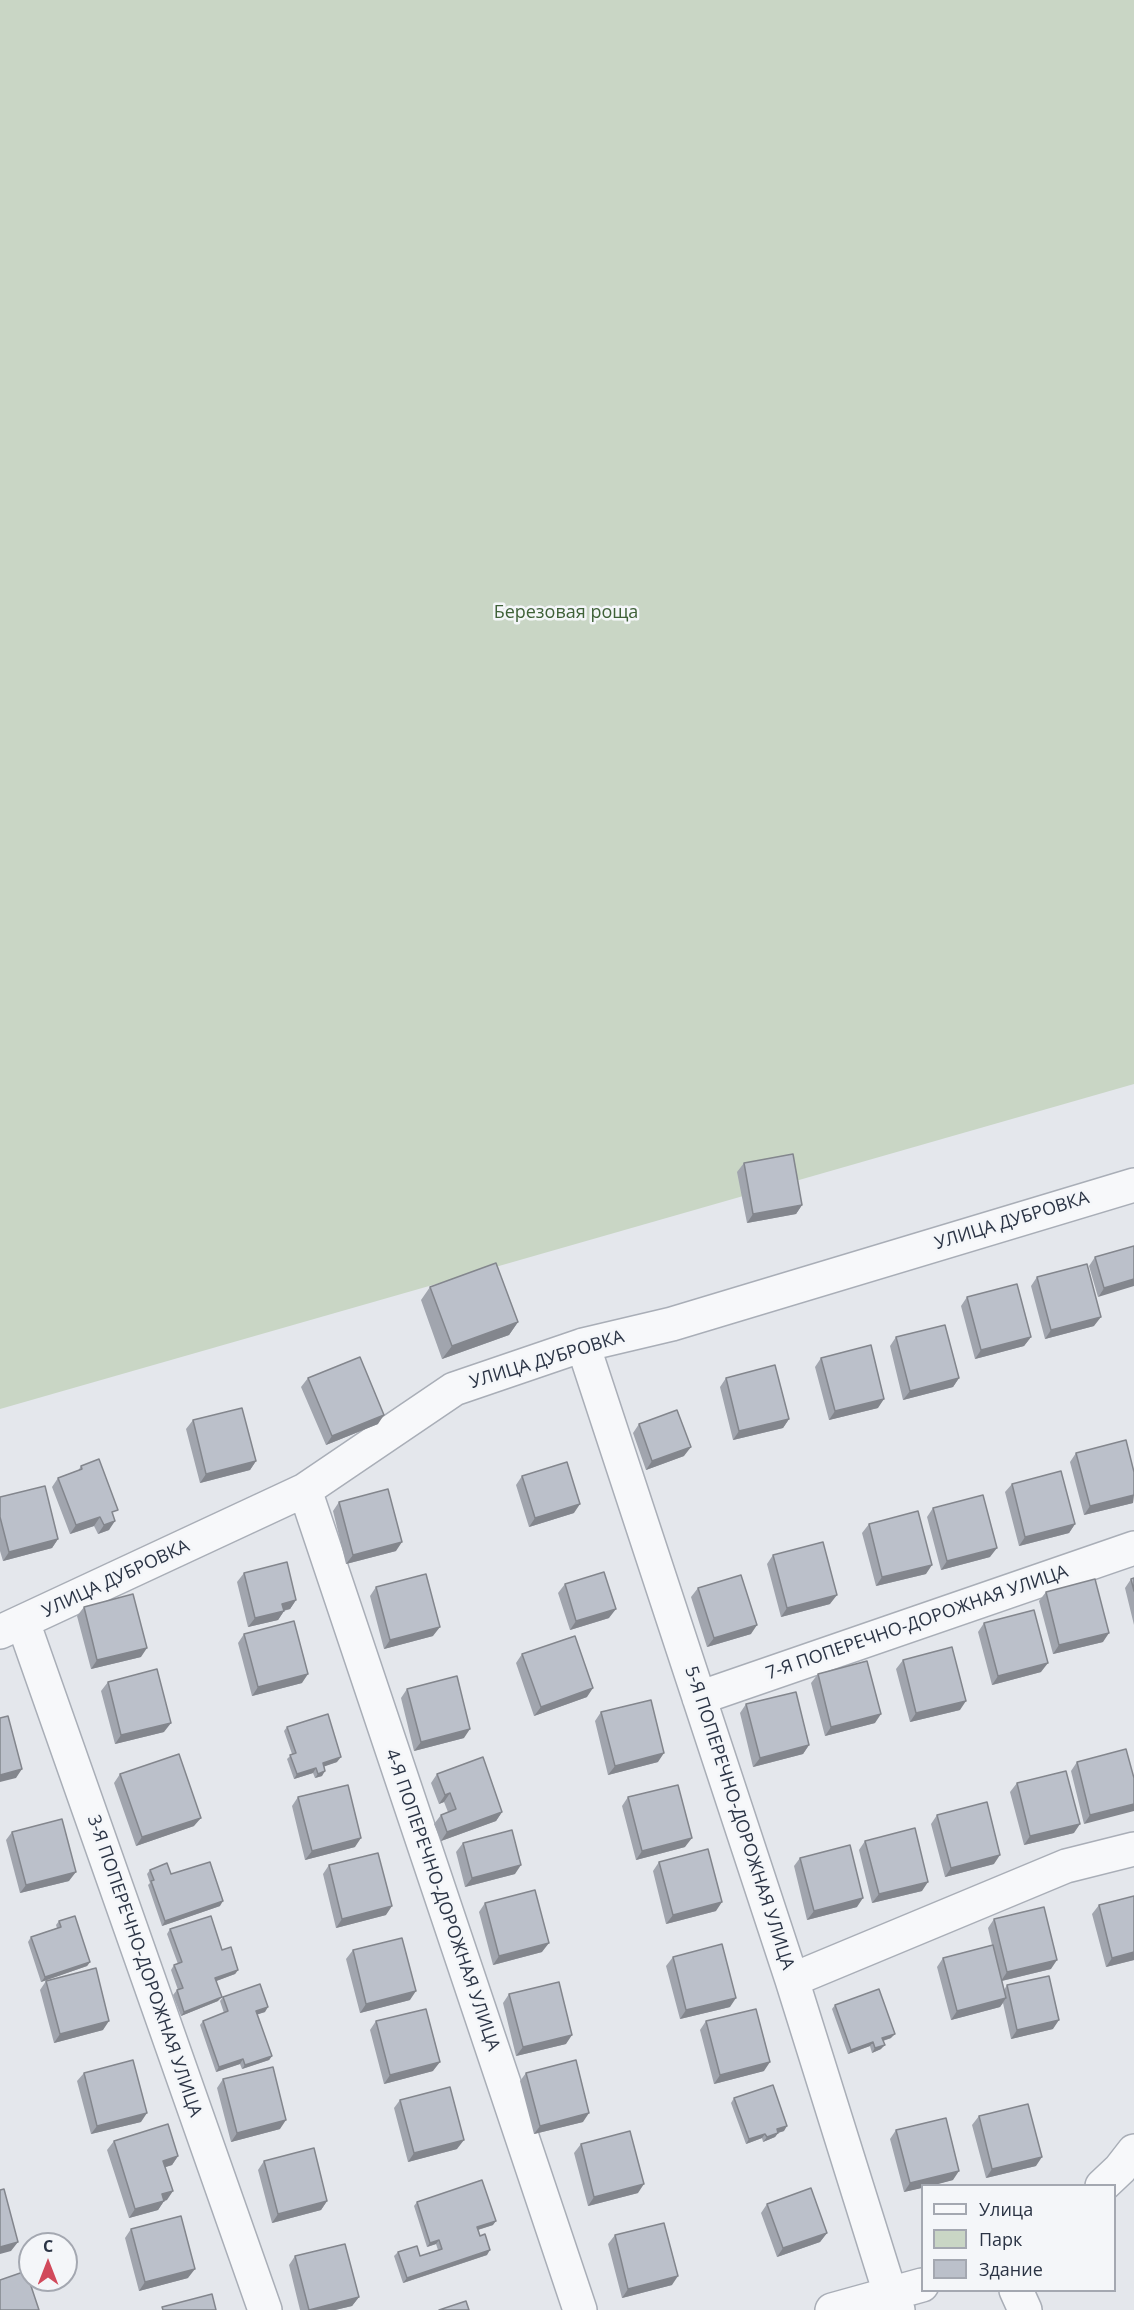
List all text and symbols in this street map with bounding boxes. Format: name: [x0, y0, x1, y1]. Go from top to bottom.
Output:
park label: Березовая роща: [494, 602, 638, 624]
street label: УЛИЦА ДУБРОВКА: [932, 1187, 1092, 1255]
street label: УЛИЦА ДУБРОВКА: [467, 1326, 627, 1394]
street label: УЛИЦА ДУБРОВКА: [39, 1535, 193, 1623]
street label: 7-Я ПОПЕРЕЧНО-ДОРОЖНАЯ УЛИЦА: [763, 1561, 1071, 1685]
street label: 5-Я ПОПЕРЕЧНО-ДОРОЖНАЯ УЛИЦА: [680, 1664, 798, 1972]
street label: 4-Я ПОПЕРЕЧНО-ДОРОЖНАЯ УЛИЦА: [380, 1746, 504, 2054]
street label: 3-Я ПОПЕРЕЧНО-ДОРОЖНАЯ УЛИЦА: [82, 1812, 206, 2120]
legend: [921, 2184, 1116, 2292]
text: Улица: [979, 2197, 1033, 2221]
text: Парк: [979, 2227, 1022, 2251]
north arrow: [18, 2232, 78, 2292]
text: С: [43, 2235, 53, 2257]
text: Здание: [979, 2257, 1043, 2281]

